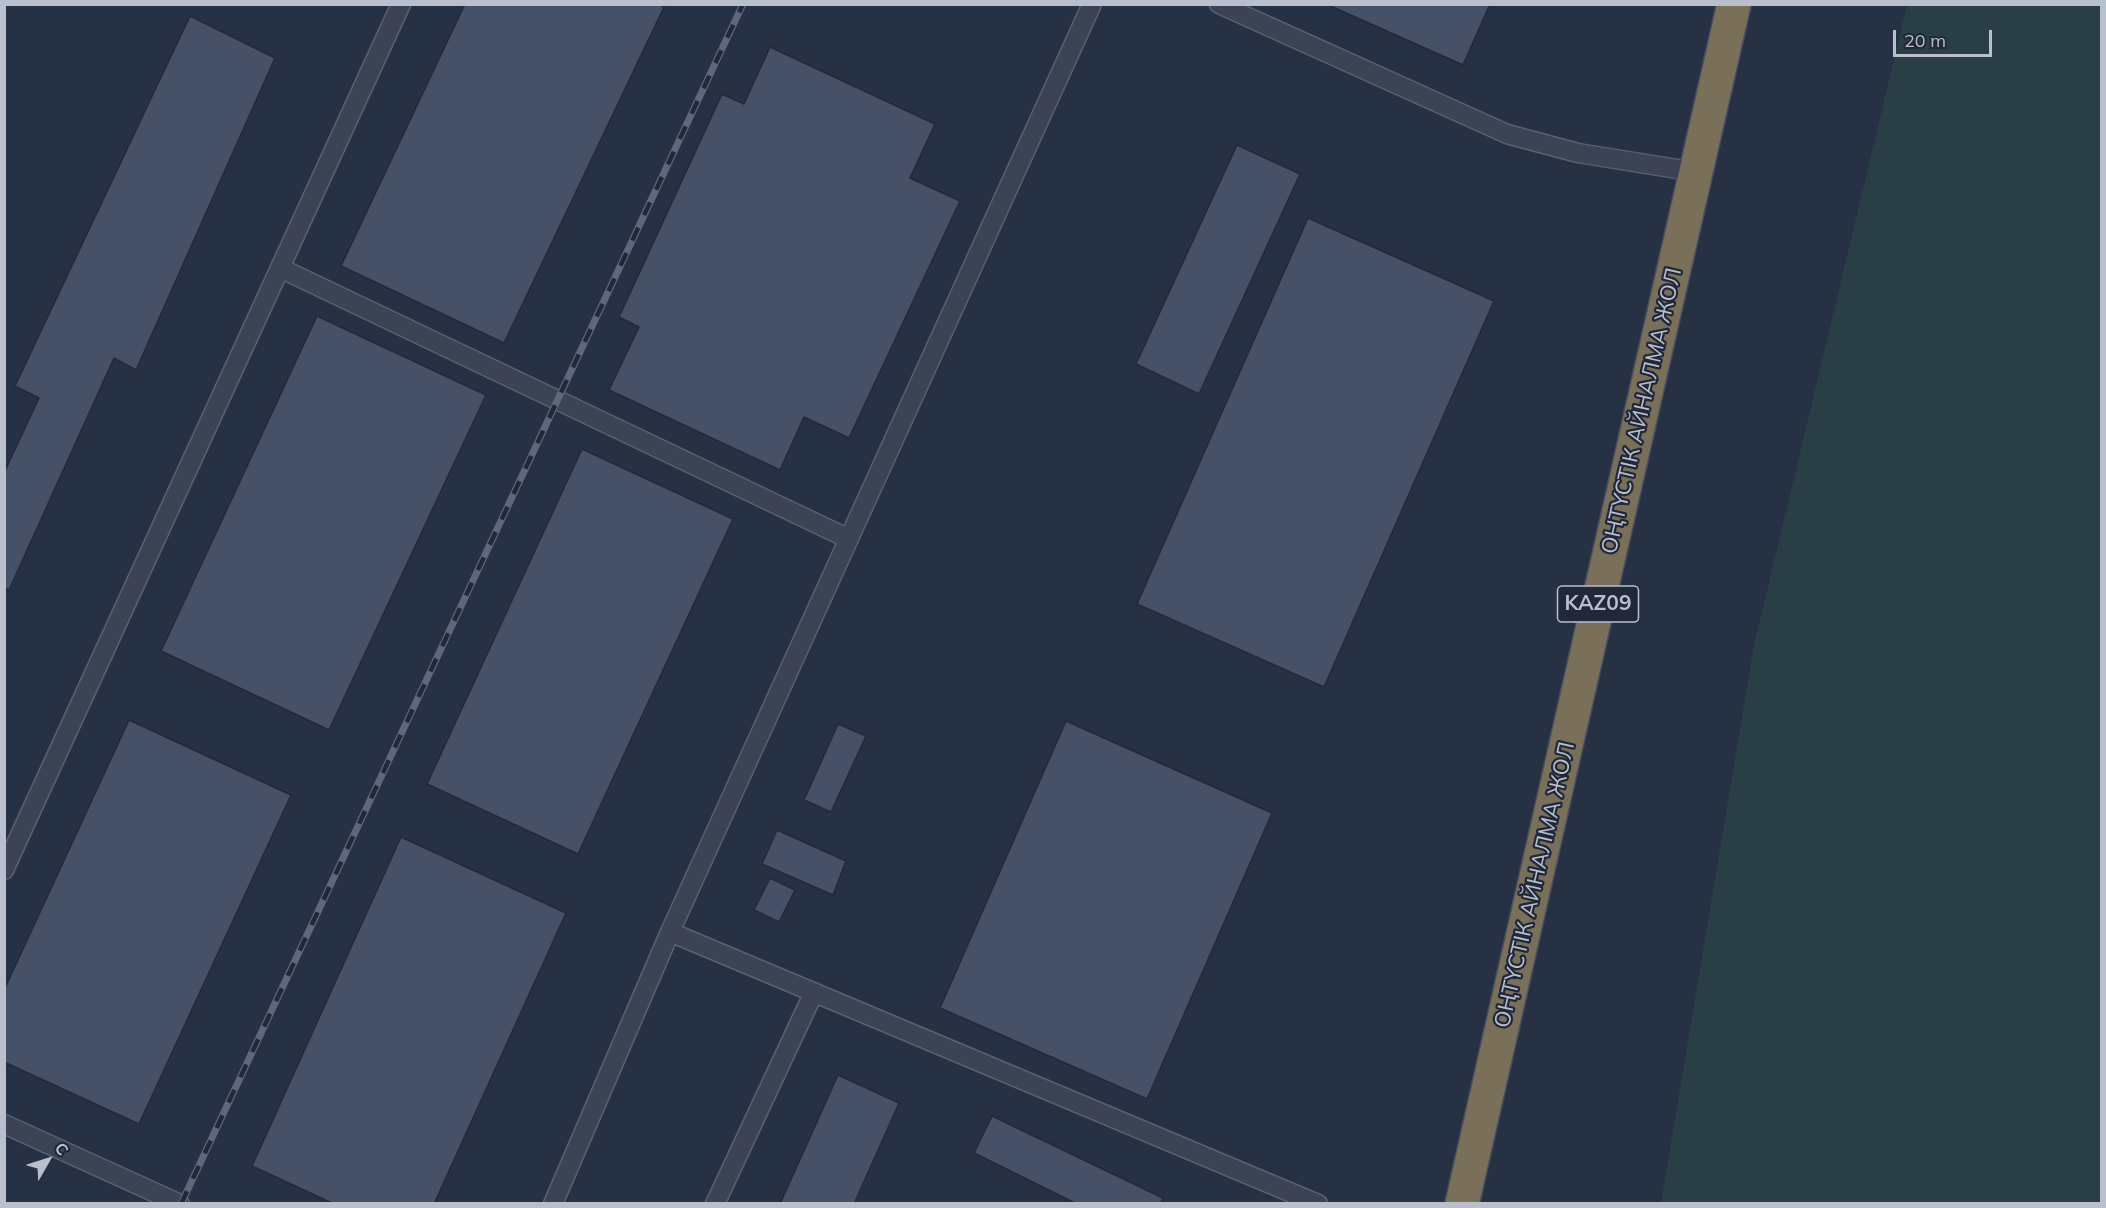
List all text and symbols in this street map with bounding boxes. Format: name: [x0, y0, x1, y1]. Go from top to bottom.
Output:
scale bar: [1896, 18, 1995, 56]
text: 20 m: [1904, 29, 1946, 52]
street label: ОҢТҮСТІК АЙНАЛМА ЖОЛ: [1596, 265, 1688, 557]
road number: KAZ09: [1558, 586, 1638, 622]
street label: ОҢТҮСТІК АЙНАЛМА ЖОЛ: [1489, 739, 1581, 1031]
north arrow: [18, 1130, 78, 1190]
text: С: [51, 1138, 73, 1159]

